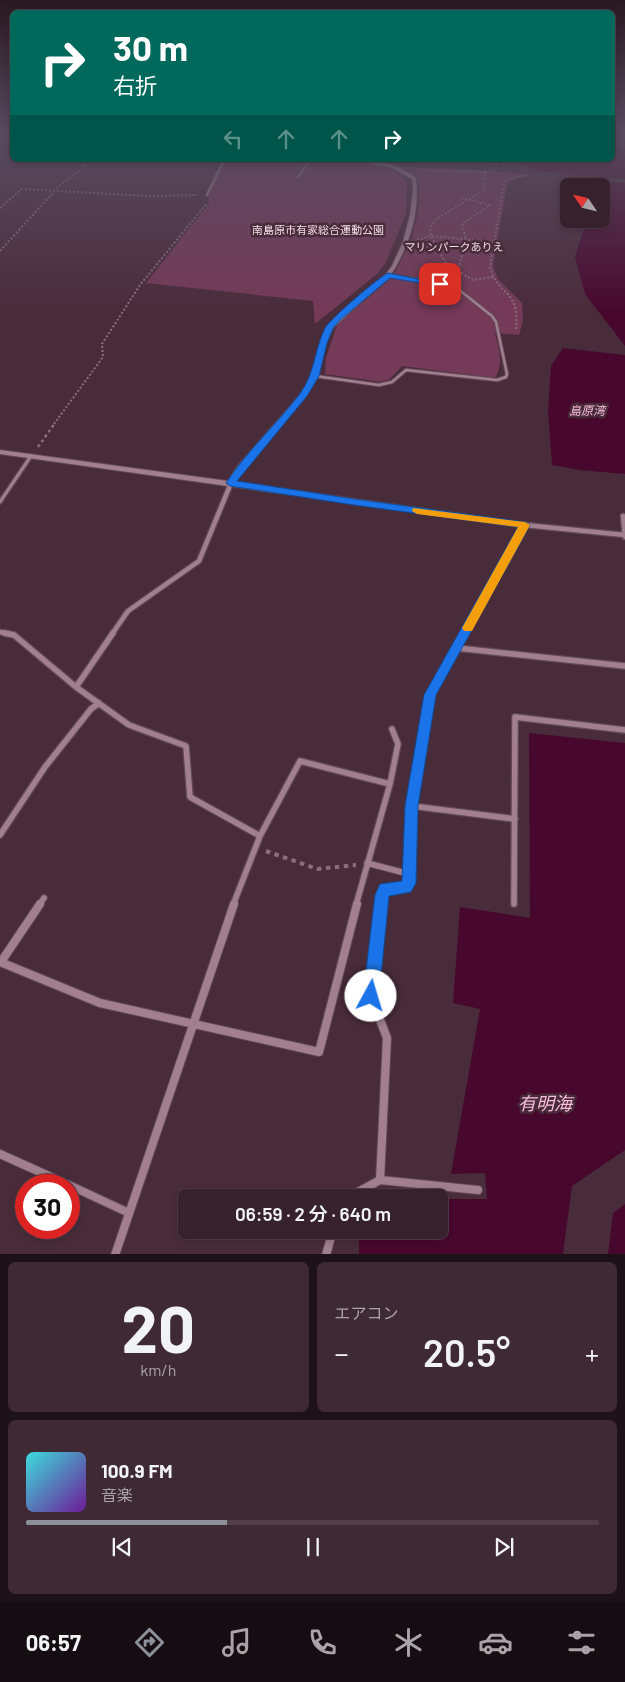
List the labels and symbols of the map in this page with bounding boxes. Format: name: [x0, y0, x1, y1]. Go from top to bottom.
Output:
north arrow: [560, 178, 610, 228]
park label: 南島原市有家総合運動公園: [252, 223, 384, 236]
park label: マリンパークありえ: [405, 240, 504, 253]
pin: [419, 263, 461, 305]
water label: 島原湾: [569, 403, 607, 417]
position arrow: [344, 969, 396, 1021]
water label: 有明海: [518, 1092, 575, 1114]
speed limit sign: 30: [15, 1174, 80, 1239]

